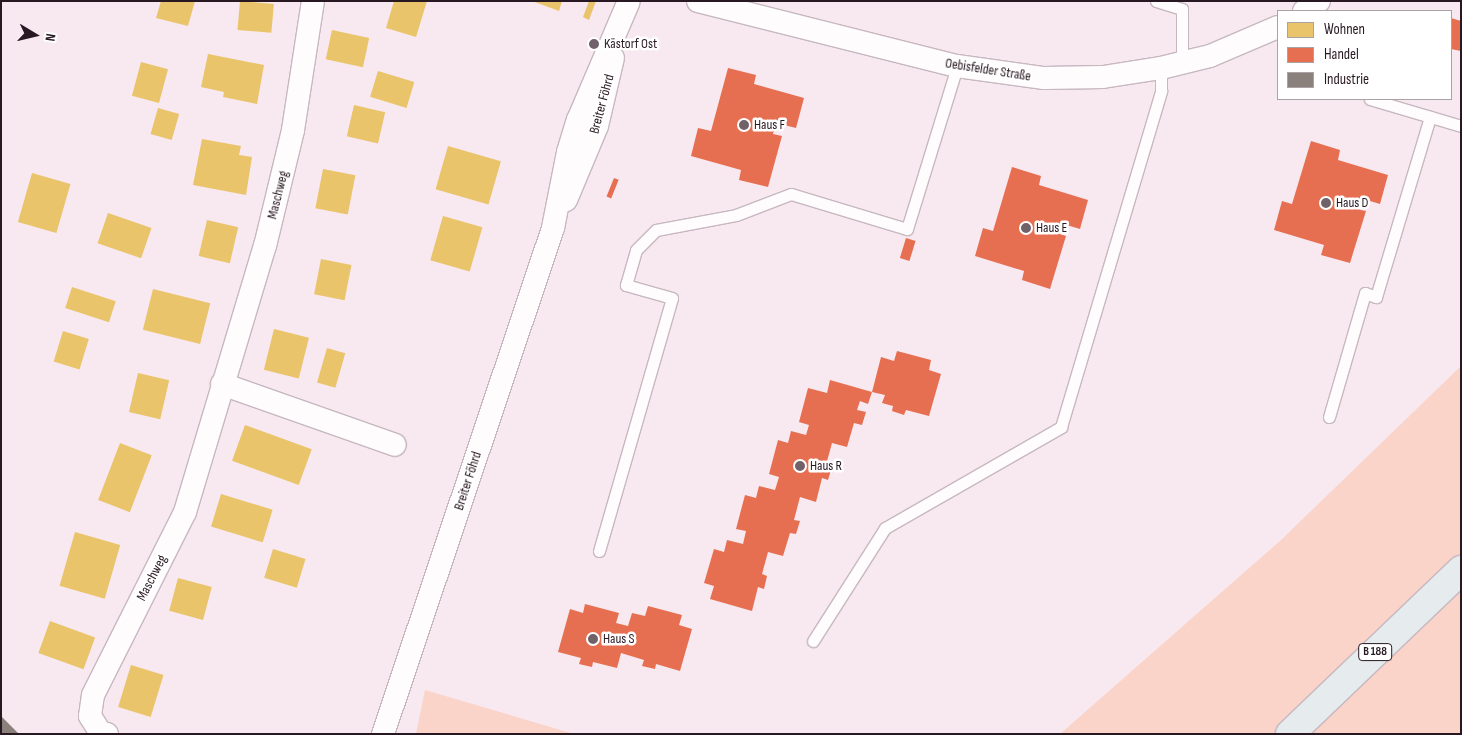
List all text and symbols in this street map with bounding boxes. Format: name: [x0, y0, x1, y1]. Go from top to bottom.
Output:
north arrow: [10, 10, 60, 60]
legend: [1277, 10, 1452, 100]
text: Wohnen: [1324, 20, 1365, 39]
text: N: [41, 32, 59, 42]
place label: Kästorf Ost: [604, 36, 657, 52]
marker: Kästorf Ost: [588, 38, 600, 50]
text: Handel: [1324, 45, 1359, 64]
street label: Oebisfelder Straße: [944, 55, 1032, 85]
text: Industrie: [1324, 70, 1369, 89]
street label: Breiter Föhrd: [586, 72, 618, 136]
place label: Haus F: [754, 117, 785, 133]
marker: Haus F: [738, 119, 750, 131]
street label: Maschweg: [264, 169, 292, 221]
place label: Haus D: [1336, 195, 1368, 211]
marker: Haus D: [1320, 197, 1332, 209]
place label: Haus E: [1036, 220, 1067, 236]
marker: Haus E: [1020, 222, 1032, 234]
street label: Breiter Föhrd: [451, 449, 485, 513]
place label: Haus R: [810, 458, 842, 474]
marker: Haus R: [794, 460, 806, 472]
street label: Maschweg: [133, 552, 171, 604]
place label: Haus S: [603, 631, 635, 647]
marker: Haus S: [587, 633, 599, 645]
road number: B 188: [1358, 642, 1392, 662]

